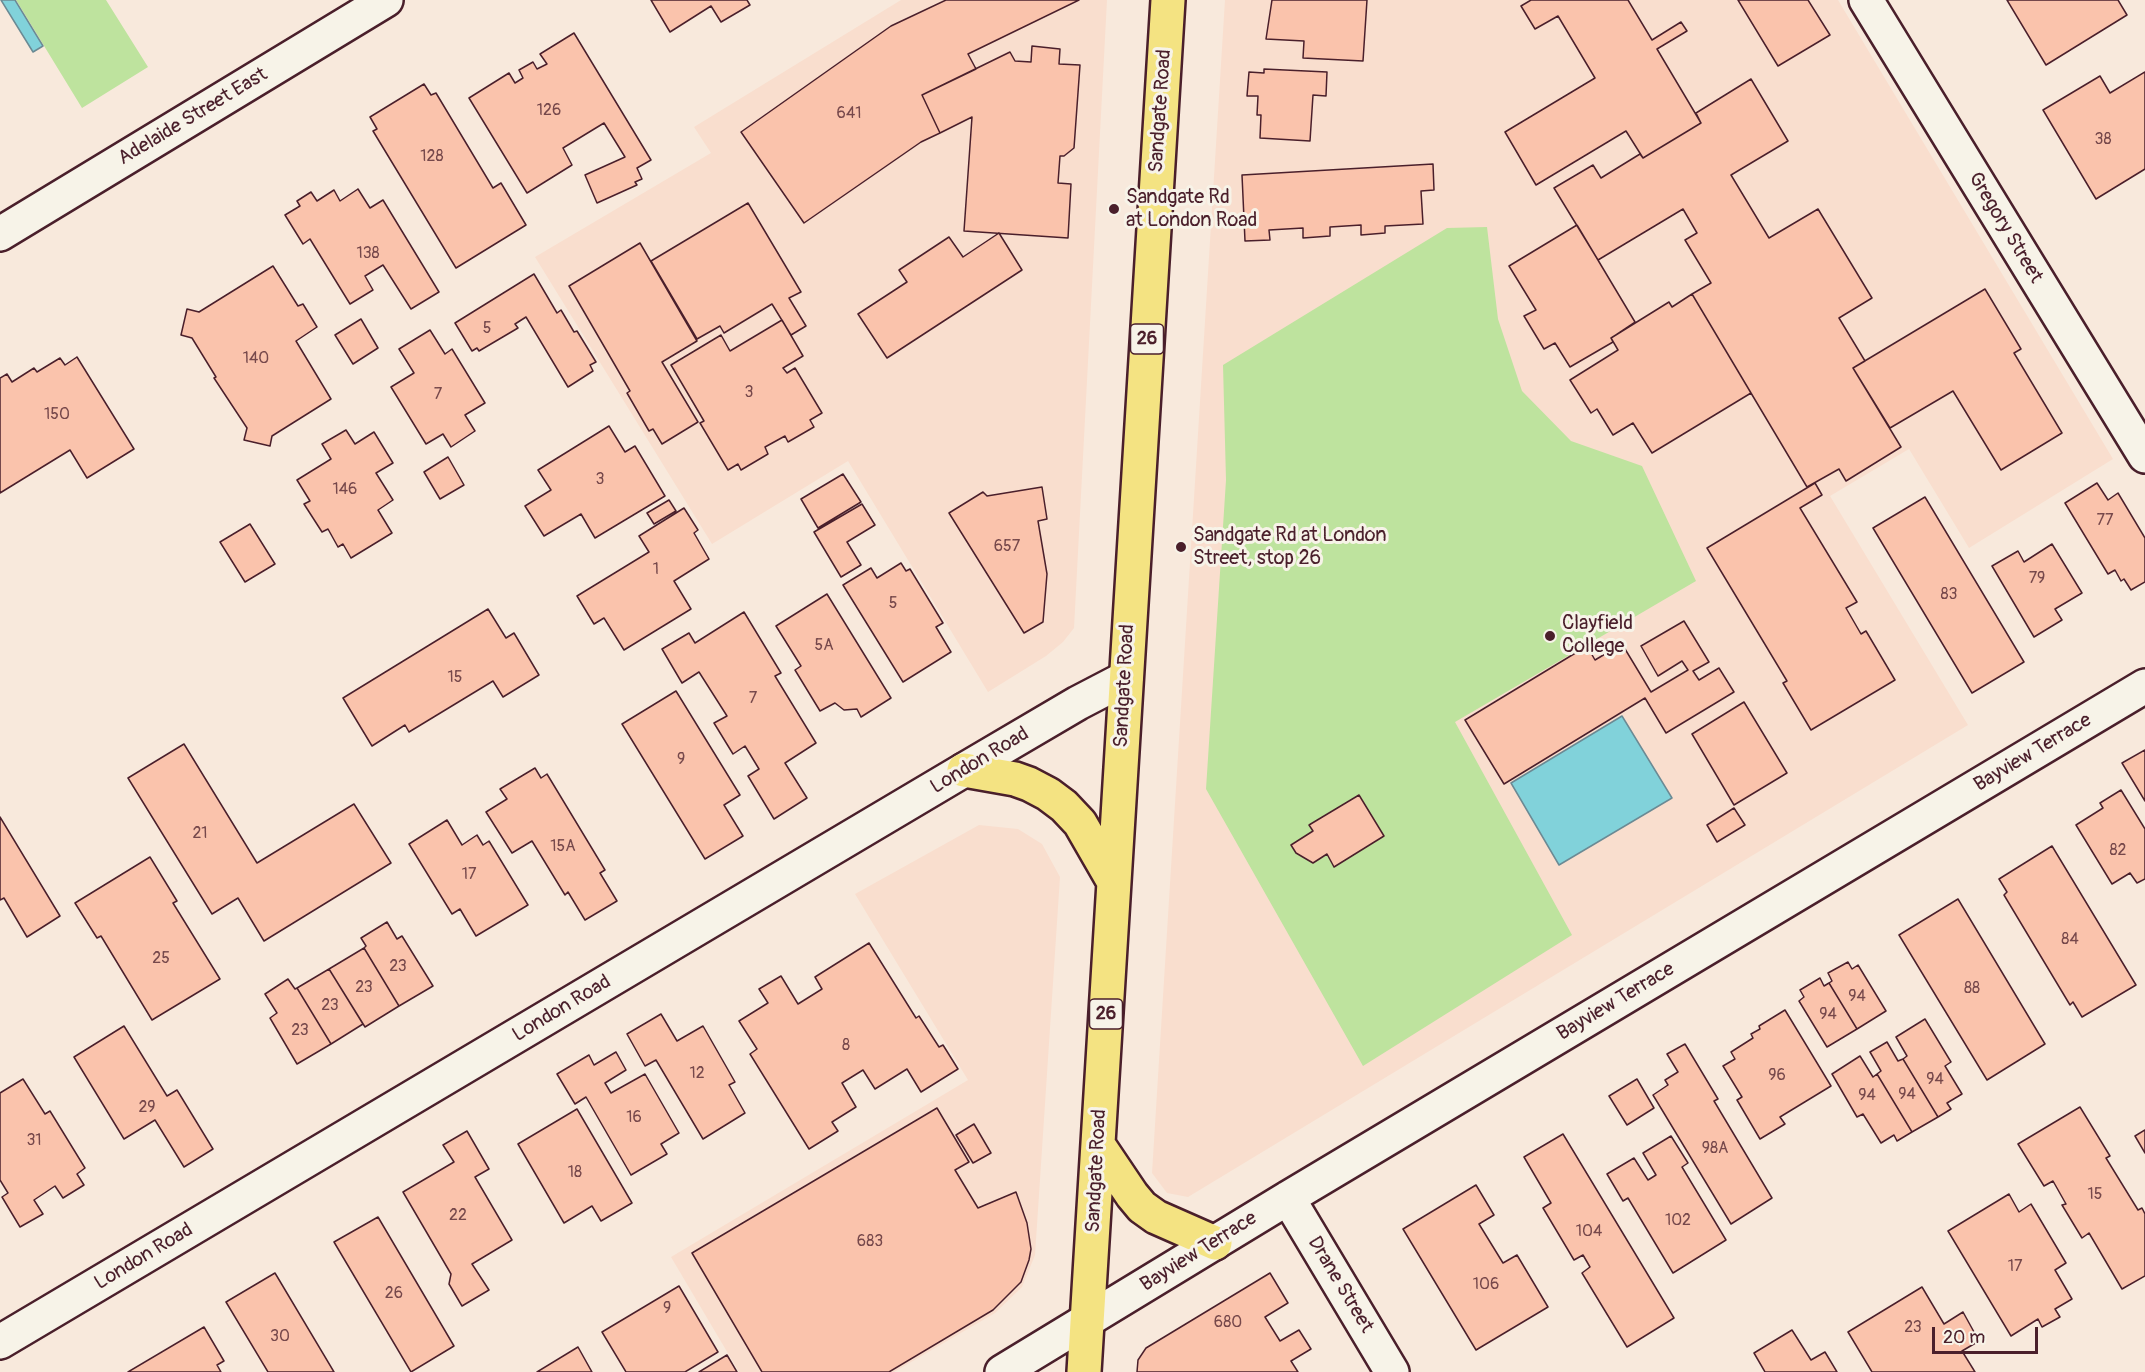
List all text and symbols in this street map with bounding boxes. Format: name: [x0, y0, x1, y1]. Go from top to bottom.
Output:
street label: Sandgate Road: [1145, 48, 1177, 174]
street label: Adelaide Street East: [114, 63, 272, 171]
house number: 126: [537, 101, 561, 121]
house number: 641: [837, 104, 861, 124]
house number: 38: [2095, 130, 2111, 150]
house number: 128: [420, 147, 444, 167]
street label: Gregory Street: [1963, 168, 2047, 288]
place label: Sandgate Rd at London Road: [1126, 186, 1257, 233]
marker: Sandgate Rd at London Road: [1107, 202, 1121, 216]
house number: 138: [356, 244, 380, 264]
house number: 5: [483, 319, 491, 339]
road number: 26: [1130, 324, 1164, 354]
house number: 140: [243, 349, 269, 369]
house number: 3: [745, 383, 753, 403]
house number: 7: [434, 385, 442, 405]
house number: 150: [44, 405, 70, 425]
house number: 3: [596, 470, 604, 490]
house number: 146: [333, 480, 357, 500]
house number: 77: [2097, 511, 2113, 531]
place label: Sandgate Rd at London Street, stop 26: [1193, 524, 1387, 571]
house number: 657: [994, 537, 1020, 557]
marker: Sandgate Rd at London Street, stop 26: [1174, 540, 1188, 554]
house number: 1: [653, 560, 659, 580]
house number: 79: [2029, 569, 2045, 589]
house number: 83: [1941, 585, 1957, 605]
house number: 5: [889, 594, 897, 614]
place label: Clayfield College: [1562, 612, 1633, 659]
street label: Sandgate Road: [1110, 624, 1140, 748]
marker: Clayfield College: [1543, 629, 1557, 643]
house number: 5A: [814, 636, 834, 656]
house number: 15: [448, 668, 462, 688]
house number: 7: [749, 689, 757, 709]
street label: Bayview Terrace: [1970, 709, 2096, 797]
street label: London Road: [927, 722, 1033, 800]
house number: 9: [677, 750, 685, 770]
house number: 21: [192, 824, 208, 844]
house number: 15A: [550, 837, 576, 857]
house number: 82: [2109, 841, 2127, 861]
house number: 17: [462, 865, 476, 885]
house number: 84: [2061, 930, 2079, 950]
house number: 25: [152, 949, 170, 969]
house number: 23: [389, 957, 407, 977]
street label: Bayview Terrace: [1553, 958, 1679, 1046]
street label: London Road: [509, 970, 615, 1048]
house number: 23: [355, 978, 373, 998]
house number: 88: [1964, 979, 1980, 999]
house number: 94: [1848, 987, 1866, 1007]
house number: 23: [321, 996, 339, 1016]
road number: 26: [1090, 999, 1122, 1029]
house number: 94: [1819, 1005, 1837, 1025]
house number: 23: [291, 1021, 309, 1041]
house number: 8: [842, 1036, 850, 1056]
house number: 12: [689, 1064, 705, 1084]
house number: 96: [1768, 1066, 1786, 1086]
house number: 94: [1926, 1070, 1944, 1090]
house number: 94: [1898, 1085, 1916, 1105]
house number: 94: [1858, 1086, 1876, 1106]
house number: 29: [138, 1098, 156, 1118]
house number: 16: [626, 1108, 642, 1128]
street label: Sandgate Road: [1082, 1109, 1112, 1233]
house number: 31: [26, 1131, 42, 1151]
house number: 98A: [1702, 1139, 1728, 1159]
house number: 18: [568, 1163, 582, 1183]
house number: 15: [2088, 1185, 2102, 1205]
house number: 22: [449, 1206, 467, 1226]
street label: Bayview Terrace: [1136, 1207, 1262, 1297]
house number: 102: [1665, 1211, 1691, 1231]
street label: London Road: [91, 1218, 197, 1296]
house number: 104: [1576, 1222, 1602, 1242]
house number: 683: [857, 1232, 883, 1252]
street label: Drane Street: [1302, 1232, 1378, 1338]
house number: 17: [2008, 1257, 2022, 1277]
house number: 106: [1473, 1275, 1499, 1295]
house number: 26: [385, 1284, 403, 1304]
house number: 9: [663, 1299, 671, 1319]
house number: 680: [1214, 1313, 1242, 1333]
scale bar: [1935, 1315, 2042, 1353]
house number: 23: [1904, 1318, 1922, 1338]
text: 20 m: [1943, 1326, 1985, 1349]
house number: 30: [270, 1327, 290, 1347]

